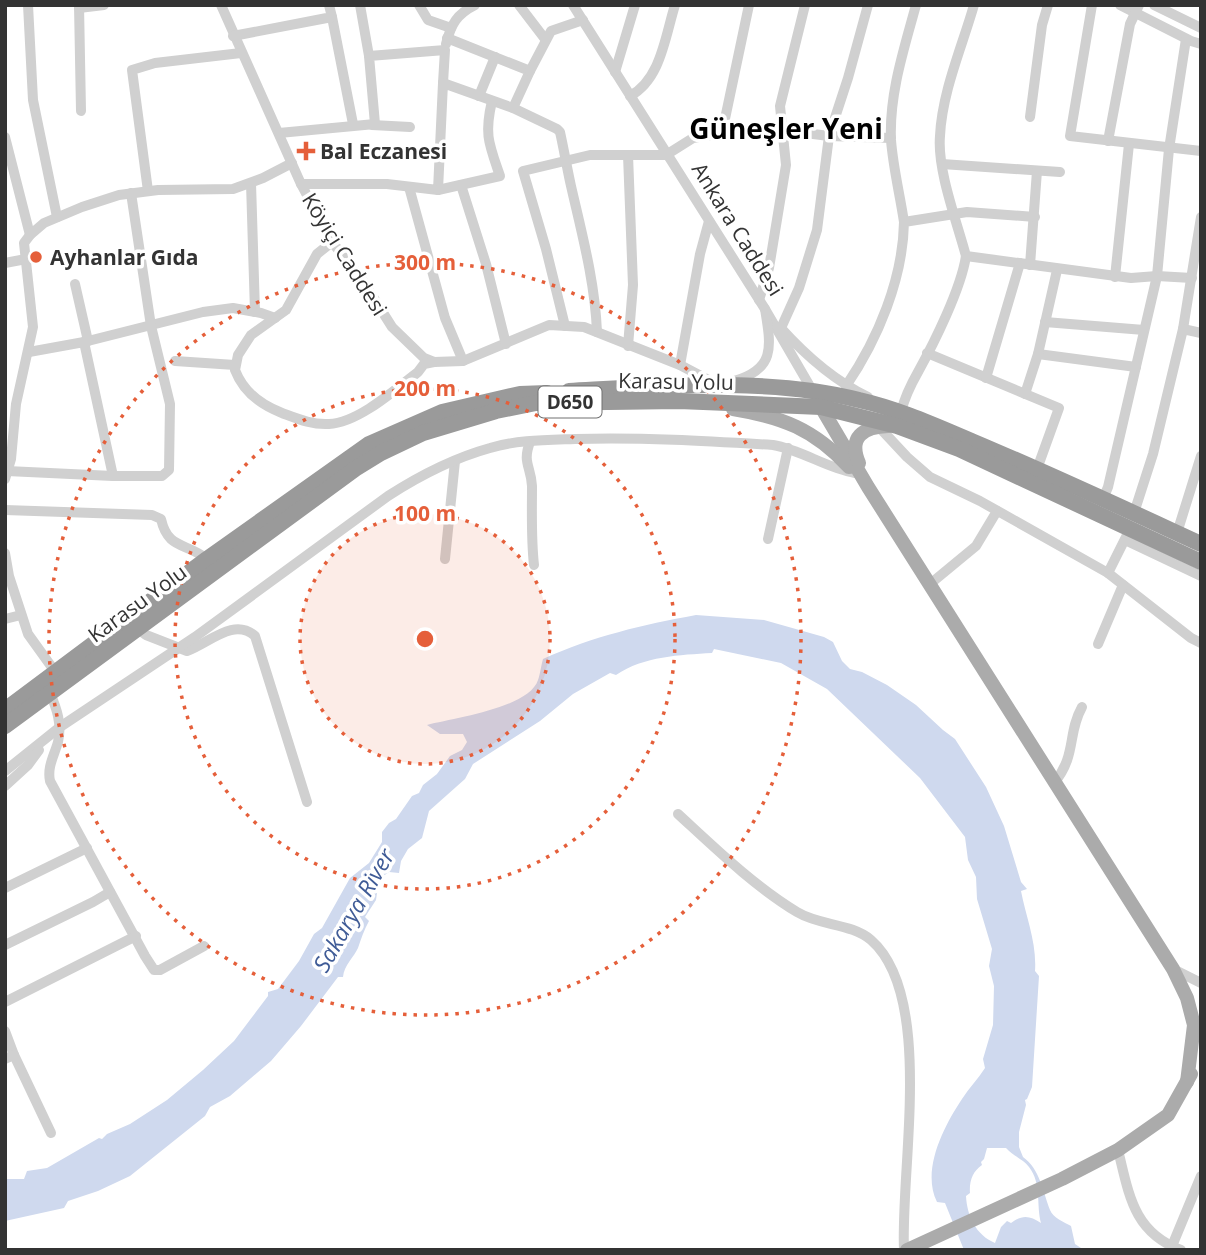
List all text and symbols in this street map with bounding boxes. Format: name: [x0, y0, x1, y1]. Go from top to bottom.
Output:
district label: Güneşler Yeni: [689, 109, 883, 147]
place label: Bal Eczanesi: [320, 137, 447, 165]
marker: Bal Eczanesi: [298, 143, 314, 159]
street label: Ankara Caddesi: [686, 157, 790, 301]
street label: Köyiçi Caddesi: [296, 187, 394, 321]
place label: Ayhanlar Gıda: [50, 243, 198, 271]
text: 300 m: [394, 248, 456, 276]
marker: Ayhanlar Gıda: [28, 249, 44, 265]
street label: Karasu Yolu: [618, 366, 734, 396]
text: 200 m: [394, 374, 456, 402]
road number: D650: [538, 386, 602, 418]
text: 100 m: [394, 499, 456, 527]
street label: Karasu Yolu: [82, 558, 192, 648]
centre of rings: [413, 627, 437, 651]
water label: Sakarya River: [305, 842, 402, 978]

